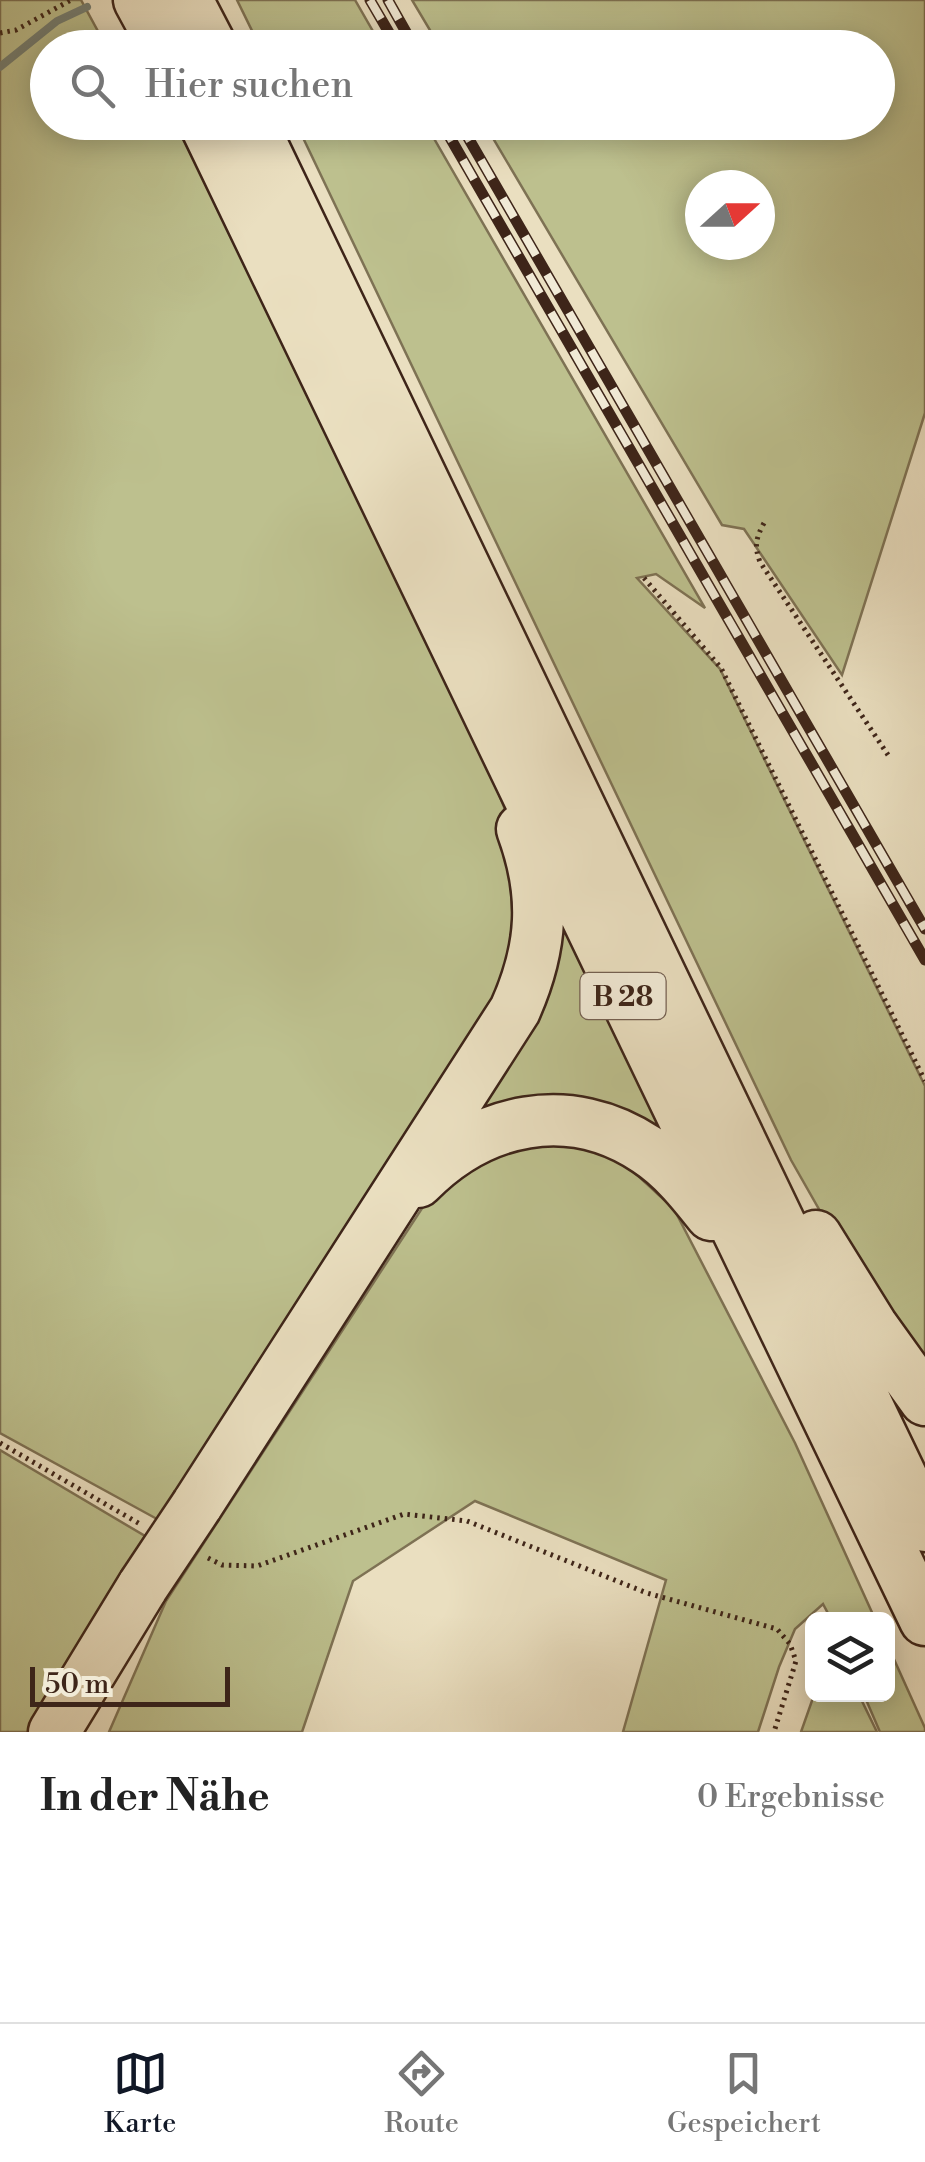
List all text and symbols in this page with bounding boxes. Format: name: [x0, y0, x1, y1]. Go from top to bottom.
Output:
search box: [30, 30, 895, 140]
icon: search: [65, 58, 120, 113]
text: Hier suchen: [145, 62, 353, 109]
north arrow: [685, 170, 775, 260]
road number: B 28: [580, 973, 666, 1019]
map controls: [805, 1612, 895, 1702]
button: layers: [805, 1612, 895, 1702]
scale bar: [30, 1662, 230, 1706]
text: 50 m: [45, 1667, 109, 1702]
text: In der Nähe: [40, 1771, 270, 1824]
text: 0 Ergebnisse: [697, 1777, 885, 1817]
tab: Karte: [104, 2046, 176, 2141]
tab: Route: [384, 2046, 459, 2141]
tab: Gespeichert: [667, 2046, 821, 2141]

